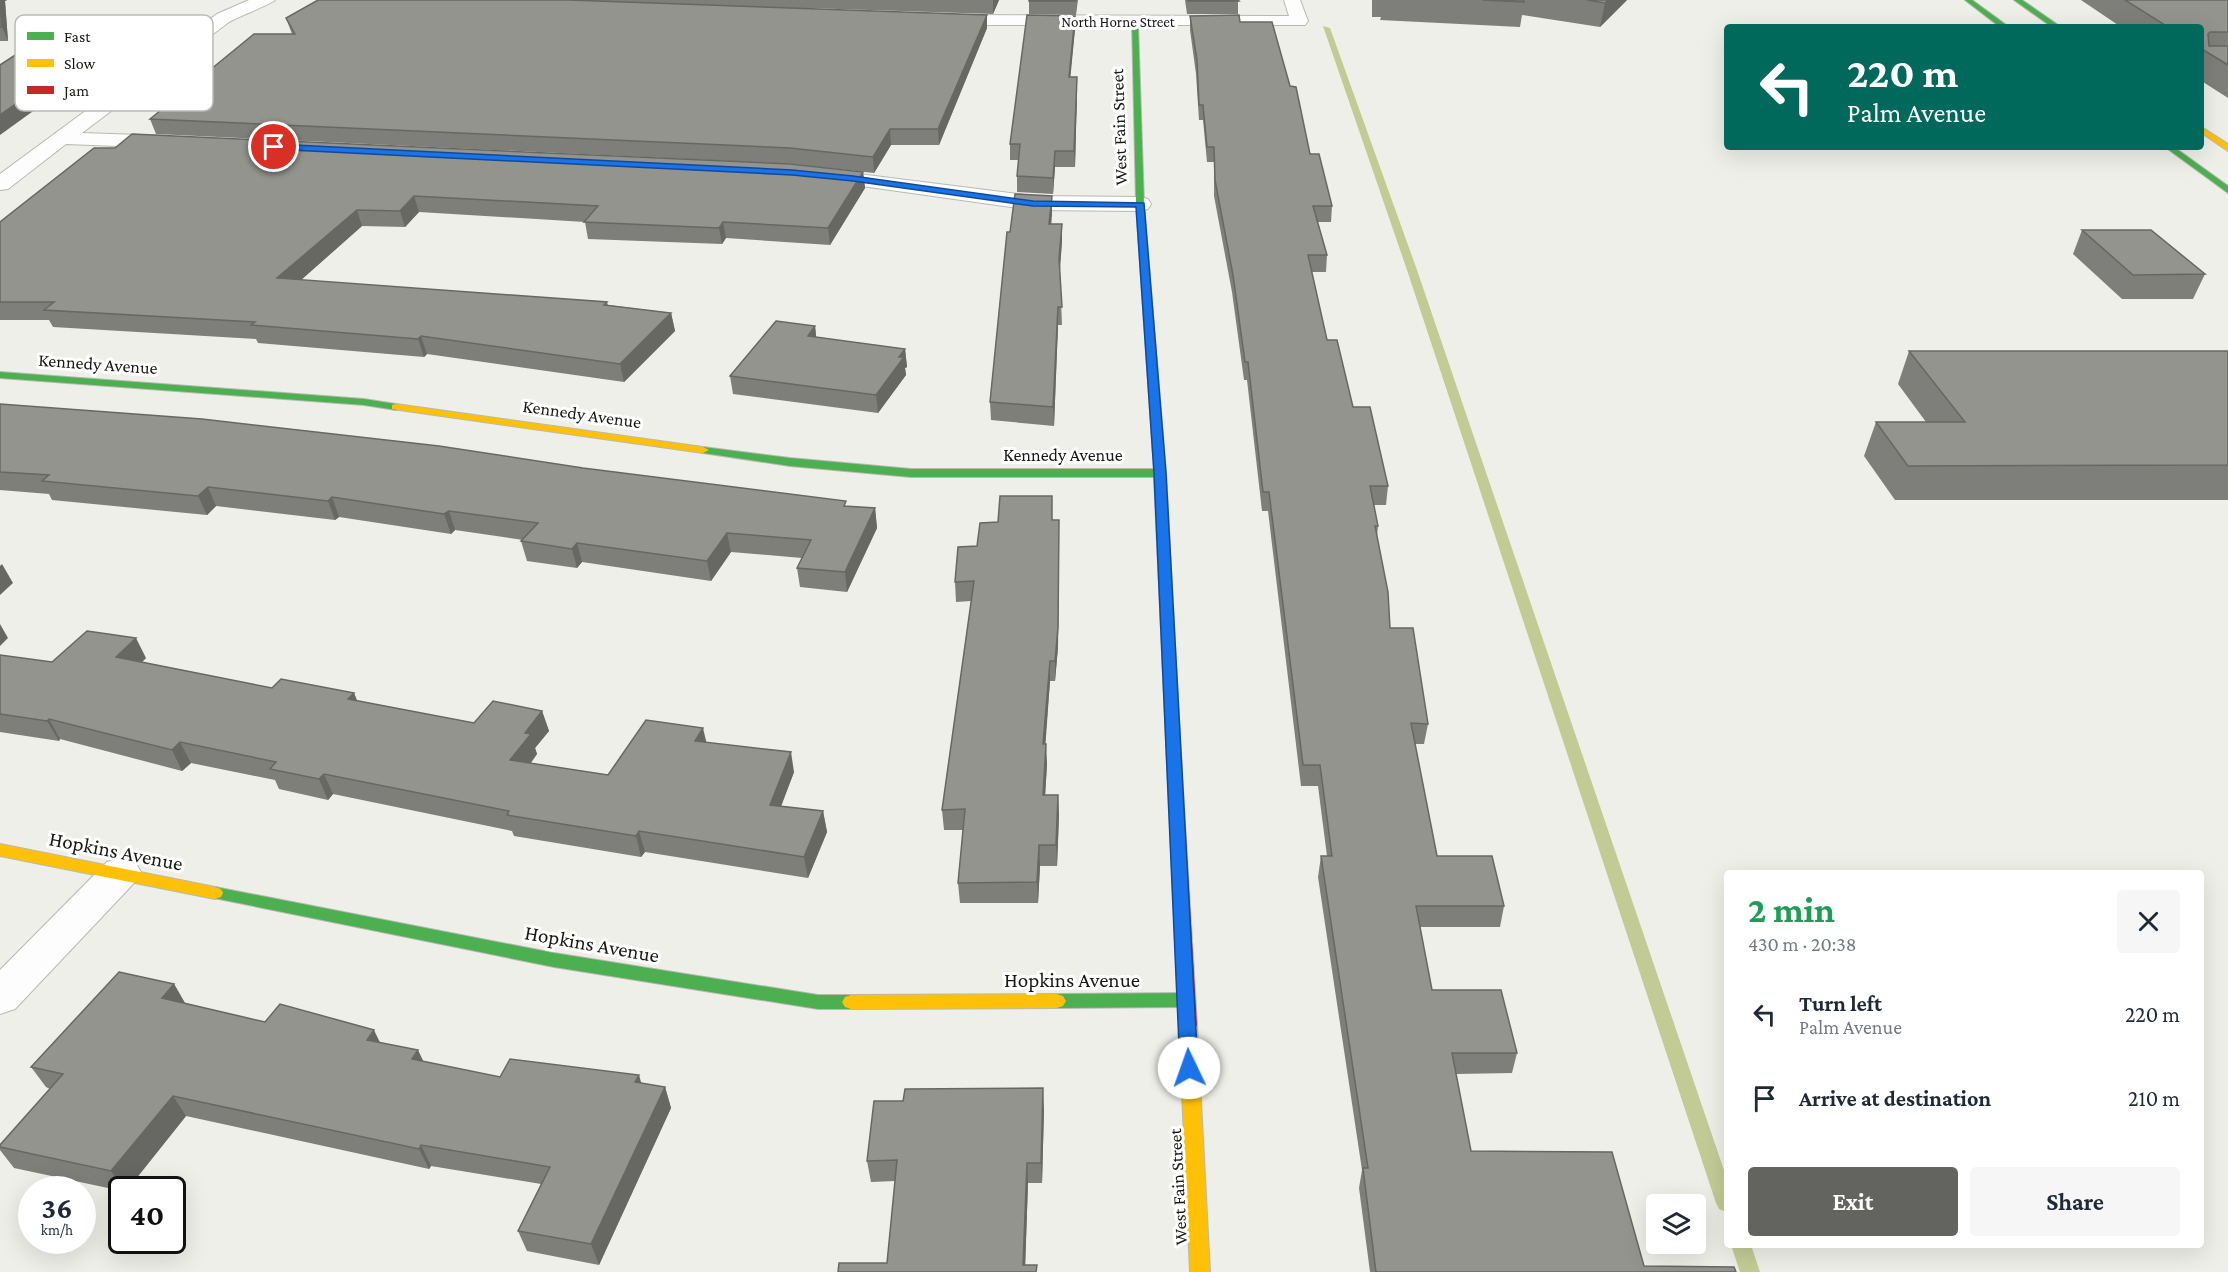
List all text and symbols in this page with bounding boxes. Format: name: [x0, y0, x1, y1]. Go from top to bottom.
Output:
street label: North Horne Street: [1061, 14, 1176, 30]
legend: [15, 15, 213, 111]
text: Fast: [64, 28, 91, 45]
icon: left: [1748, 48, 1826, 126]
text: 220 m: [1847, 49, 1958, 96]
text: Slow: [64, 55, 96, 72]
street label: West Fain Street: [1107, 67, 1131, 186]
text: Jam: [62, 82, 89, 100]
text: Palm Avenue: [1847, 98, 1986, 128]
pin: [248, 121, 299, 172]
icon: arrive: [257, 130, 290, 163]
street label: Kennedy Avenue: [38, 350, 158, 378]
street label: Kennedy Avenue: [521, 396, 643, 432]
street label: Kennedy Avenue: [1003, 445, 1123, 465]
street label: Hopkins Avenue: [47, 826, 185, 876]
text: 2 min: [1748, 890, 1835, 930]
button: close: [2117, 890, 2180, 953]
street label: Hopkins Avenue: [523, 920, 661, 968]
text: 430 m · 20:38: [1748, 933, 1857, 955]
street label: Hopkins Avenue: [1004, 968, 1140, 992]
text: Turn left: [1799, 991, 1882, 1016]
icon: left: [1748, 998, 1781, 1031]
text: 220 m: [2125, 1002, 2180, 1027]
text: Palm Avenue: [1799, 1016, 1902, 1038]
position arrow: [1157, 1036, 1221, 1100]
icon: arrive: [1748, 1082, 1781, 1115]
text: Arrive at destination: [1799, 1086, 1991, 1111]
text: 210 m: [2128, 1086, 2180, 1111]
street label: West Fain Street: [1165, 1127, 1191, 1246]
button: Exit: [1748, 1167, 1958, 1236]
button: Share: [1970, 1167, 2180, 1236]
speed limit sign: 40: [108, 1176, 186, 1254]
text: 36: [41, 1191, 73, 1224]
map controls: [1646, 1194, 1706, 1254]
button: layers: [1646, 1194, 1706, 1254]
text: km/h: [41, 1222, 73, 1238]

